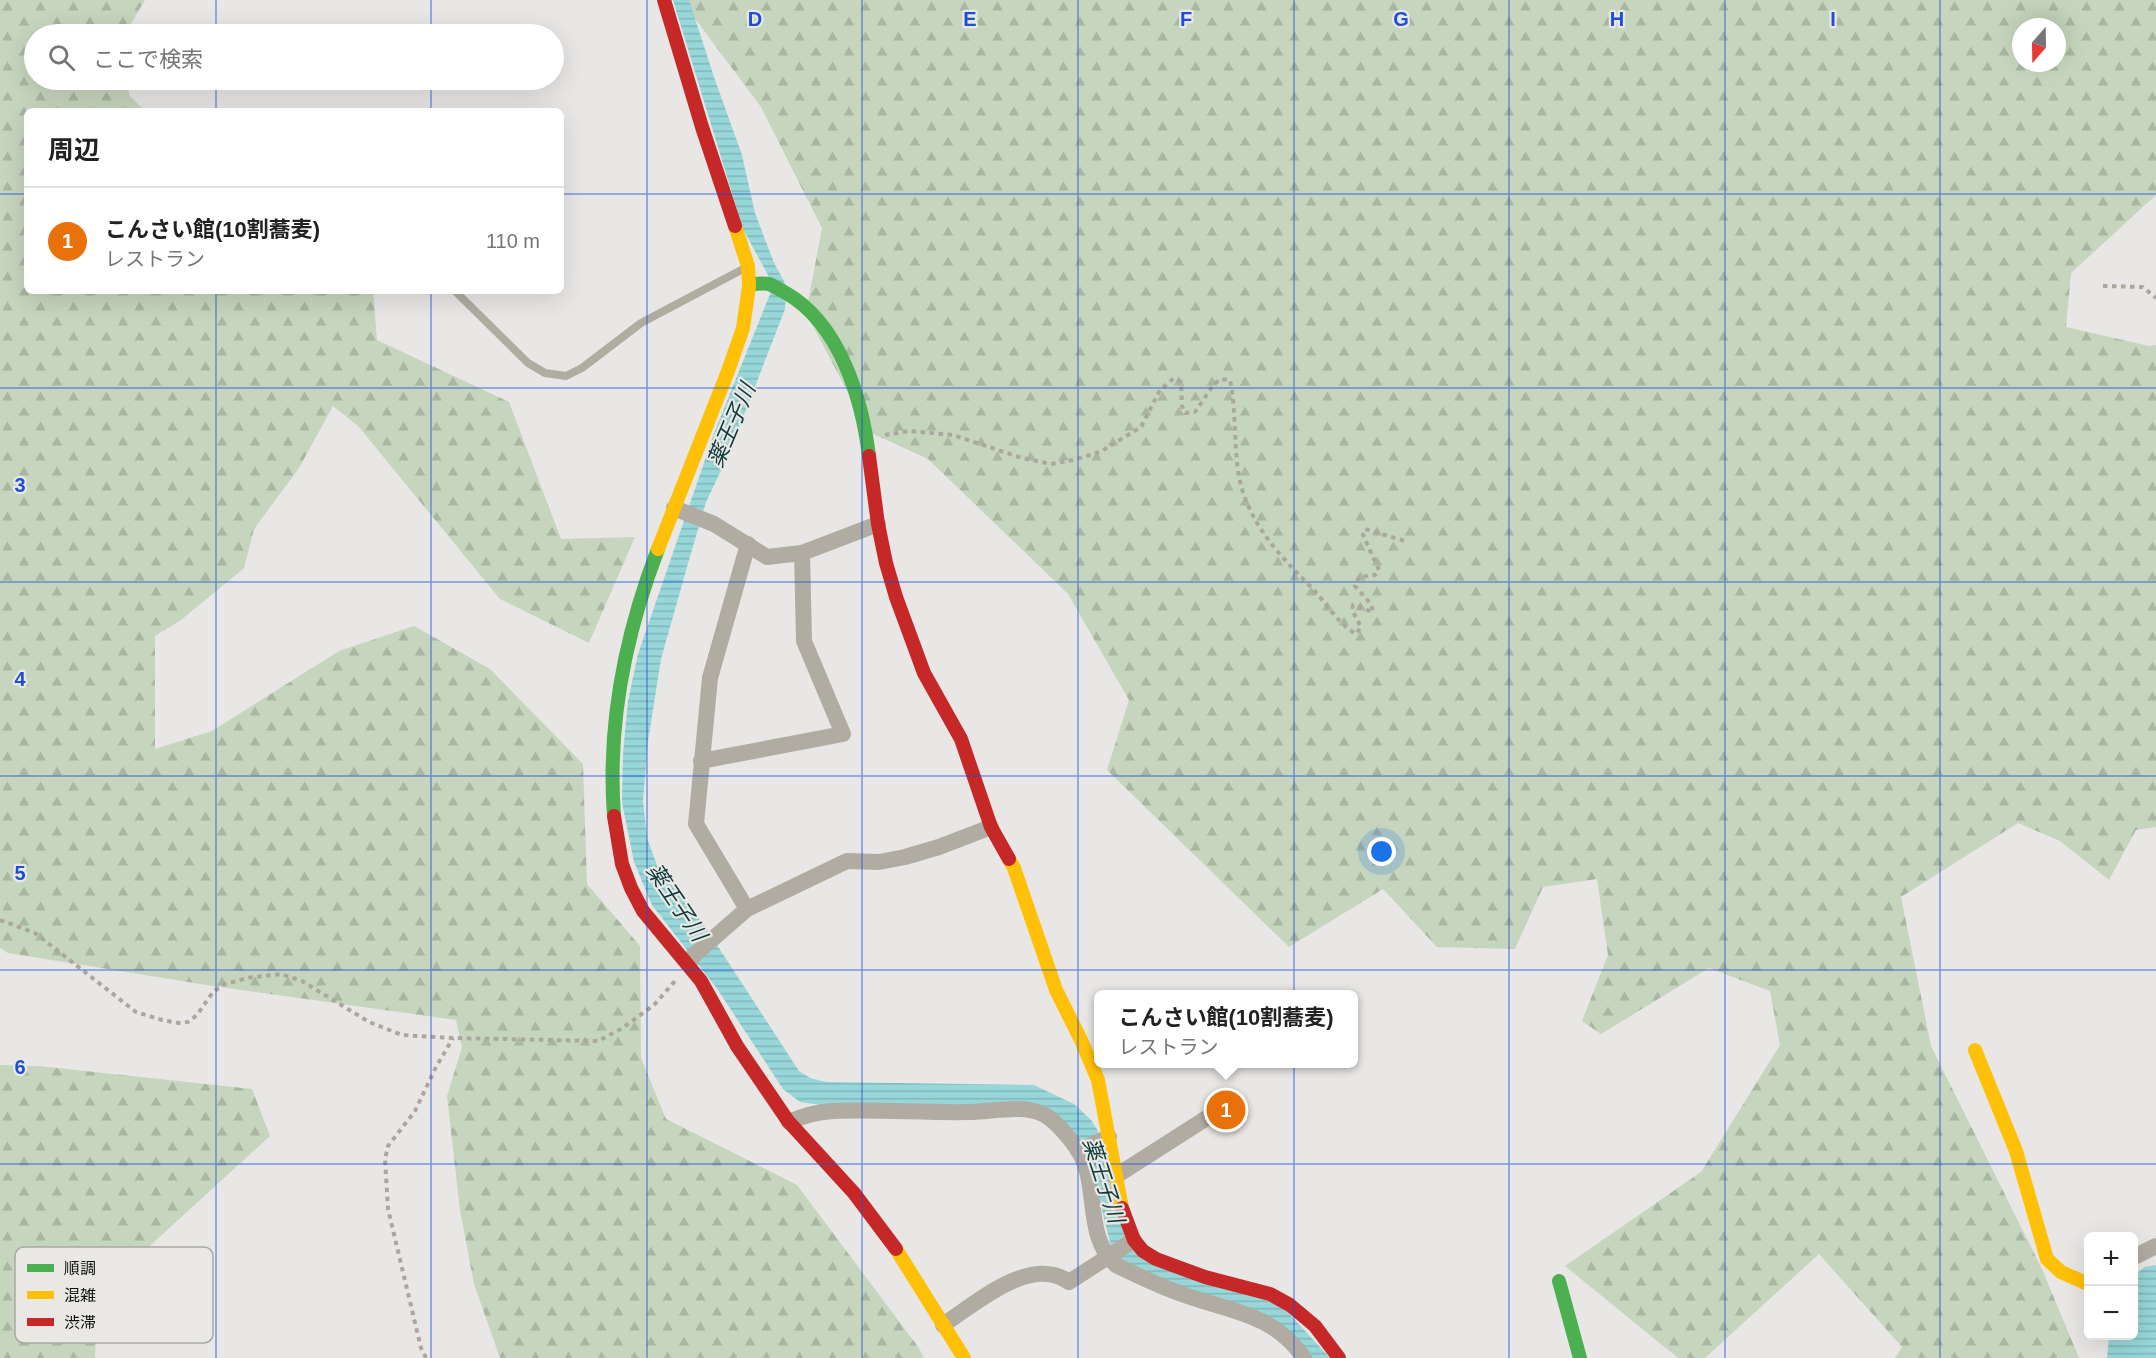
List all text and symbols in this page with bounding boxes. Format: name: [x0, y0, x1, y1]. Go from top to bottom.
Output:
text: D: [748, 8, 762, 30]
text: E: [963, 8, 977, 30]
text: F: [1180, 8, 1192, 30]
text: G: [1393, 8, 1409, 30]
text: H: [1610, 8, 1624, 30]
text: I: [1830, 8, 1836, 30]
north arrow: [2012, 18, 2066, 72]
search box: [24, 24, 564, 90]
icon: search: [45, 41, 78, 74]
text: ここで検索: [93, 47, 203, 72]
text: 周辺: [48, 135, 100, 165]
text: こんさい館(10割蕎麦): [105, 217, 320, 242]
text: 1: [62, 230, 73, 252]
text: 110 m: [486, 230, 540, 252]
text: レストラン: [105, 248, 205, 270]
water label: 薬王子川: [703, 378, 761, 471]
text: 3: [14, 474, 26, 496]
text: 4: [14, 668, 26, 690]
your location: [1367, 837, 1396, 866]
water label: 薬王子川: [642, 859, 713, 947]
text: 5: [14, 862, 26, 884]
popup: [1094, 990, 1358, 1068]
text: こんさい館(10割蕎麦): [1118, 1005, 1334, 1030]
text: レストラン: [1118, 1036, 1218, 1058]
text: 6: [14, 1056, 26, 1078]
pin: 1: [1206, 1088, 1246, 1132]
water label: 薬王子川: [1078, 1134, 1130, 1228]
map controls: [2084, 1232, 2138, 1340]
button: +: [2084, 1232, 2138, 1286]
legend: [15, 1247, 213, 1343]
text: 順調: [64, 1260, 96, 1277]
button: −: [2084, 1286, 2138, 1340]
text: 混雑: [64, 1287, 96, 1304]
text: 渋滞: [64, 1314, 96, 1331]

